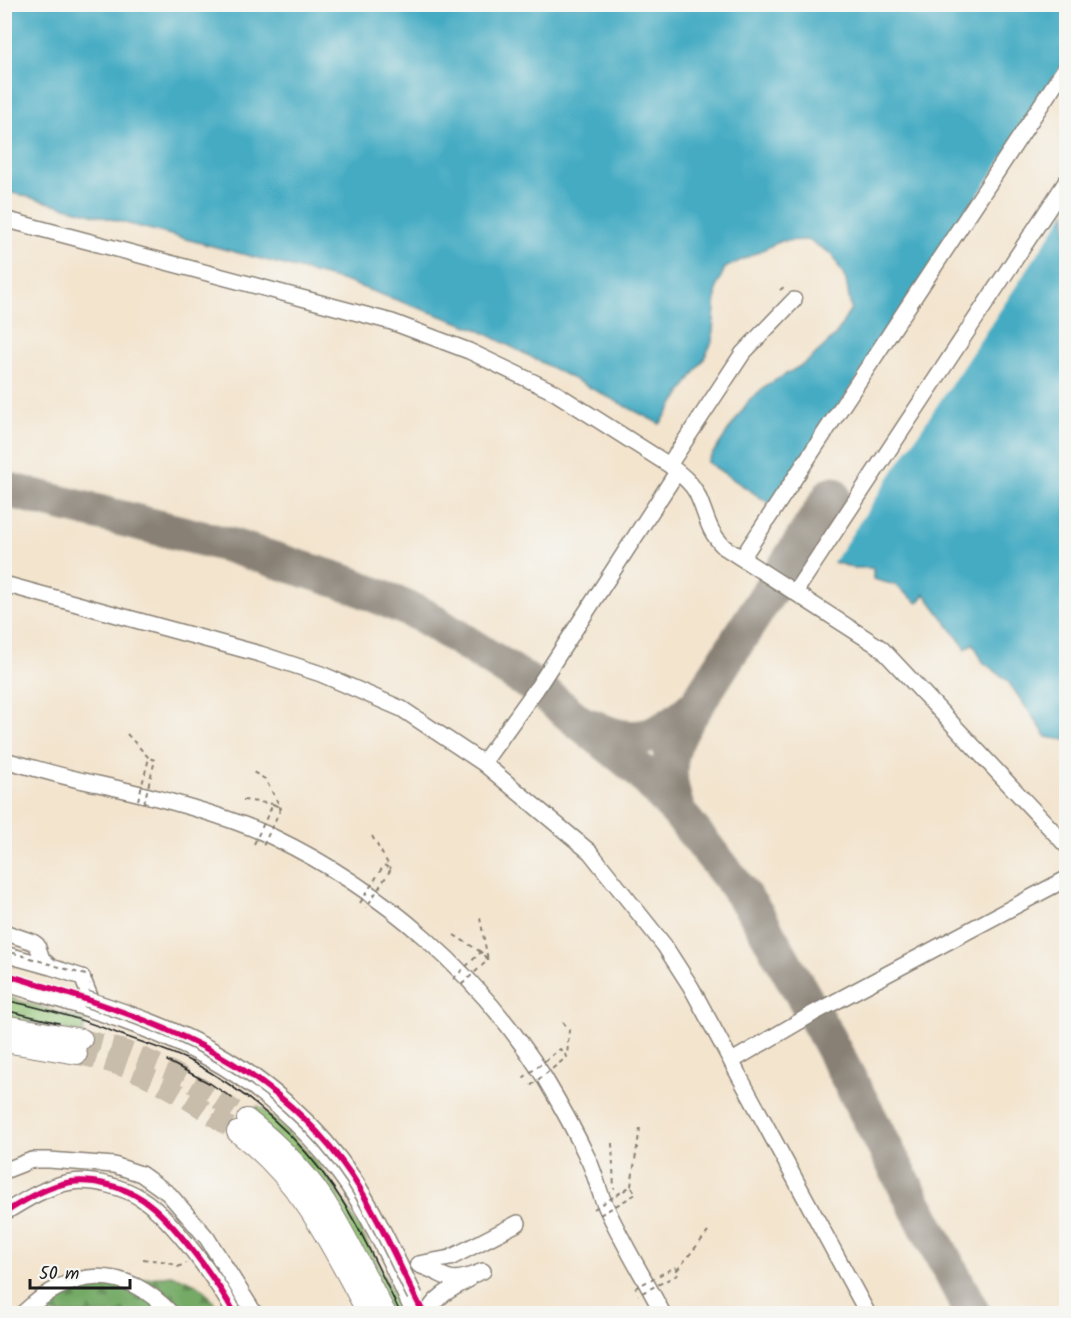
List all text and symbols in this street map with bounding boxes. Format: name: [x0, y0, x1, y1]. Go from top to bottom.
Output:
scale bar: [30, 1252, 130, 1290]
text: 50 m: [39, 1260, 79, 1289]

